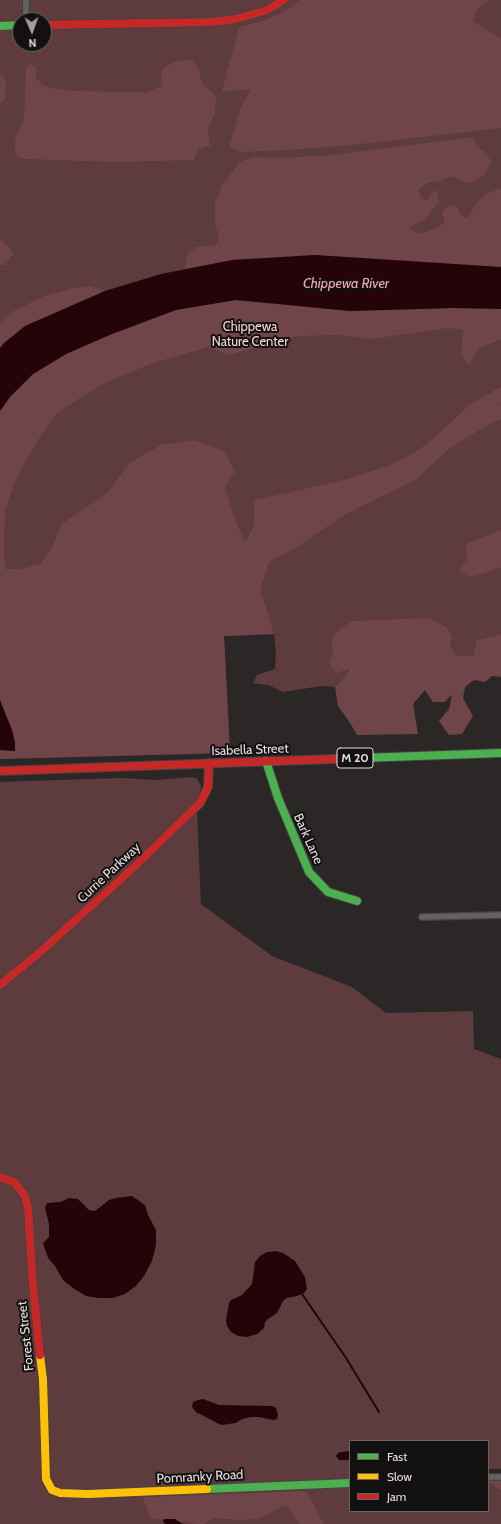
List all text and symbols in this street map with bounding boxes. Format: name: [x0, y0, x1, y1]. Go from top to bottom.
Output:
north arrow: [12, 12, 52, 52]
text: N: [28, 36, 37, 50]
water label: Chippewa River: [303, 276, 389, 292]
park label: Chippewa Nature Center: [212, 319, 288, 350]
street label: Isabella Street: [211, 741, 289, 759]
road number: M 20: [337, 748, 373, 768]
street label: Bark Lane: [290, 811, 326, 867]
street label: Currie Parkway: [74, 840, 144, 906]
street label: Forest Street: [15, 1300, 37, 1372]
legend: [349, 1440, 489, 1512]
text: Fast: [387, 1449, 407, 1464]
street label: Pomranky Road: [156, 1467, 244, 1487]
text: Slow: [387, 1469, 412, 1484]
text: Jam: [387, 1489, 406, 1504]

